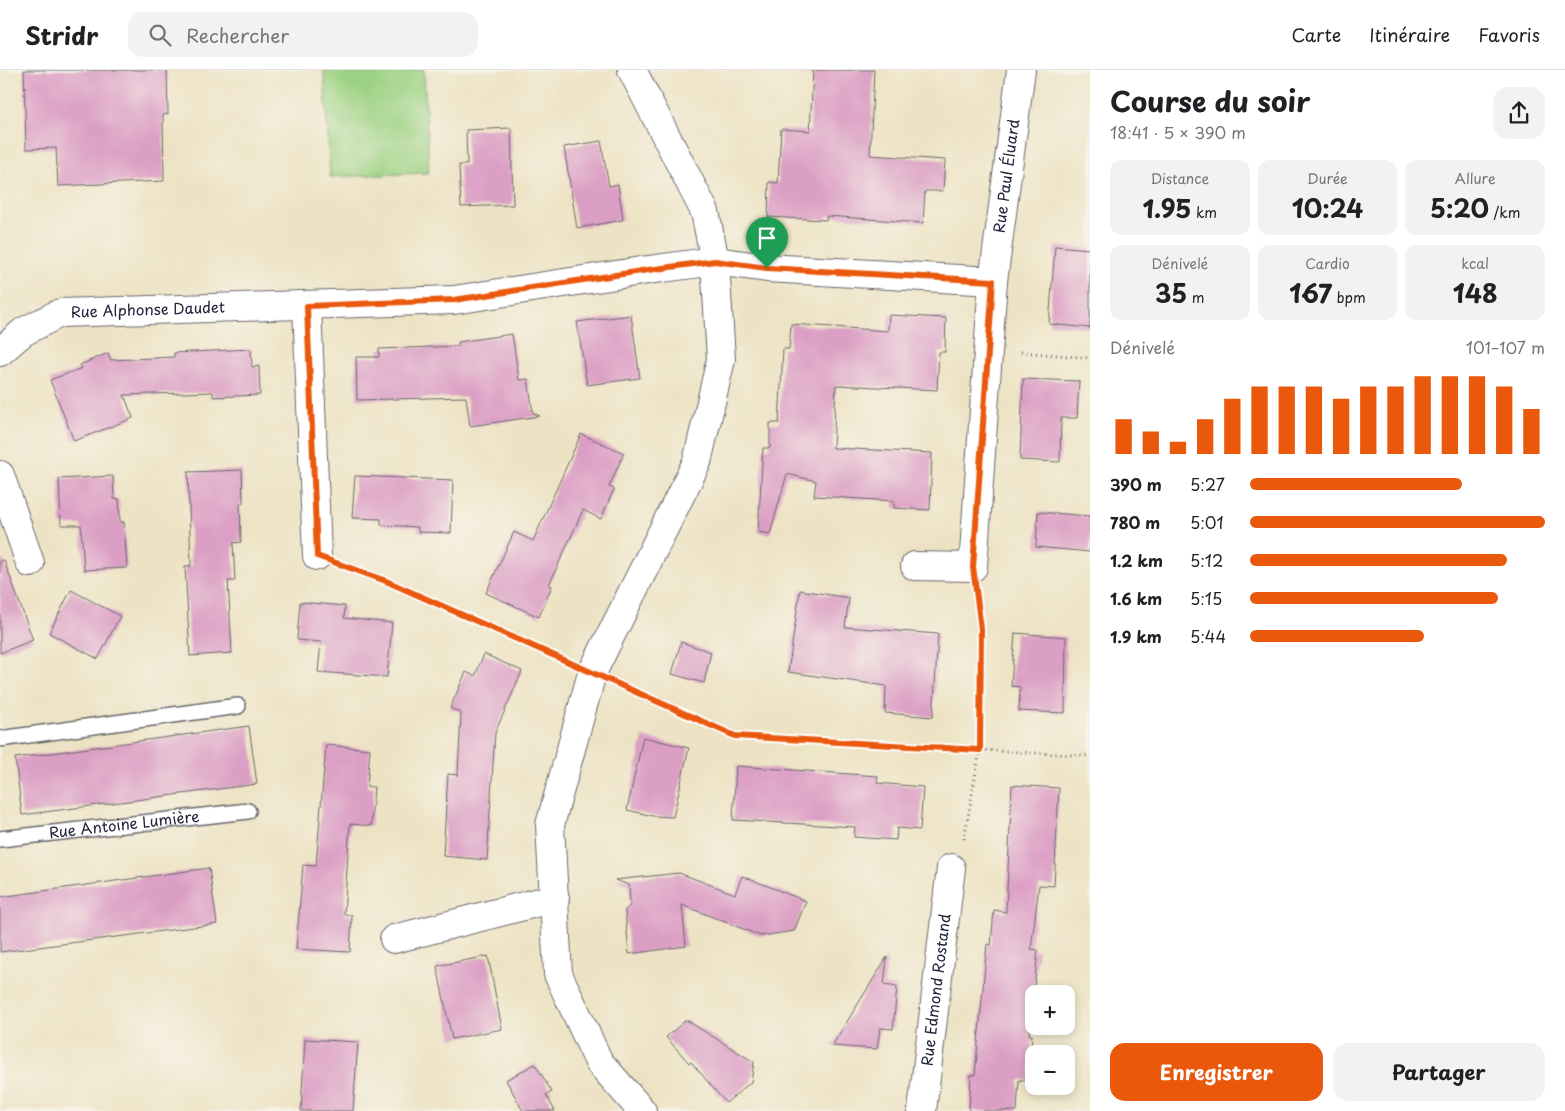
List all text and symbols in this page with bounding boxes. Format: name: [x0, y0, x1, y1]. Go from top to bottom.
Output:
search box: [128, 12, 478, 57]
text: Stridr: [25, 17, 98, 53]
icon: search: [146, 21, 174, 49]
text: Rechercher: [186, 21, 289, 49]
text: Carte: [1291, 21, 1341, 48]
text: Itinéraire: [1369, 21, 1450, 48]
text: Favoris: [1478, 21, 1540, 48]
text: Course du soir: [1110, 79, 1310, 122]
button: share: [1493, 87, 1545, 139]
street label: Rue Paul Éluard: [987, 117, 1024, 234]
text: 18:41 · 5 × 390 m: [1110, 120, 1246, 144]
text: Distance: [1150, 168, 1209, 189]
text: Durée: [1307, 168, 1348, 189]
text: Allure: [1455, 168, 1496, 189]
text: 1.95: [1143, 189, 1191, 227]
text: 10:24: [1292, 189, 1363, 227]
text: 5:20: [1430, 189, 1489, 227]
text: km: [1191, 202, 1217, 223]
text: /km: [1489, 202, 1520, 223]
pin: [746, 217, 788, 268]
icon: arrive: [753, 224, 781, 252]
text: Dénivelé: [1151, 253, 1208, 274]
text: Cardio: [1305, 253, 1350, 274]
text: kcal: [1461, 253, 1489, 274]
text: 35: [1155, 274, 1187, 312]
text: 167: [1289, 274, 1332, 312]
text: 148: [1453, 274, 1498, 312]
text: m: [1187, 287, 1205, 308]
text: bpm: [1332, 287, 1366, 308]
street label: Rue Alphonse Daudet: [70, 295, 225, 323]
text: Dénivelé: [1110, 335, 1175, 359]
text: 101–107 m: [1466, 335, 1545, 359]
text: 390 m: [1110, 472, 1162, 496]
text: 5:27: [1190, 472, 1225, 496]
text: 780 m: [1110, 510, 1160, 534]
text: 5:01: [1190, 510, 1224, 534]
text: 1.2 km: [1110, 548, 1163, 572]
text: 5:12: [1190, 548, 1223, 572]
text: 1.6 km: [1110, 586, 1162, 610]
text: 5:15: [1190, 586, 1222, 610]
text: 1.9 km: [1110, 624, 1162, 648]
text: 5:44: [1190, 624, 1226, 648]
street label: Rue Antoine Lumière: [48, 804, 200, 843]
street label: Rue Edmond Rostand: [914, 912, 955, 1067]
map controls: [1025, 985, 1075, 1095]
button: +: [1025, 985, 1075, 1035]
button: Enregistrer: [1110, 1043, 1323, 1101]
button: Partager: [1333, 1043, 1545, 1101]
button: −: [1025, 1045, 1075, 1095]

